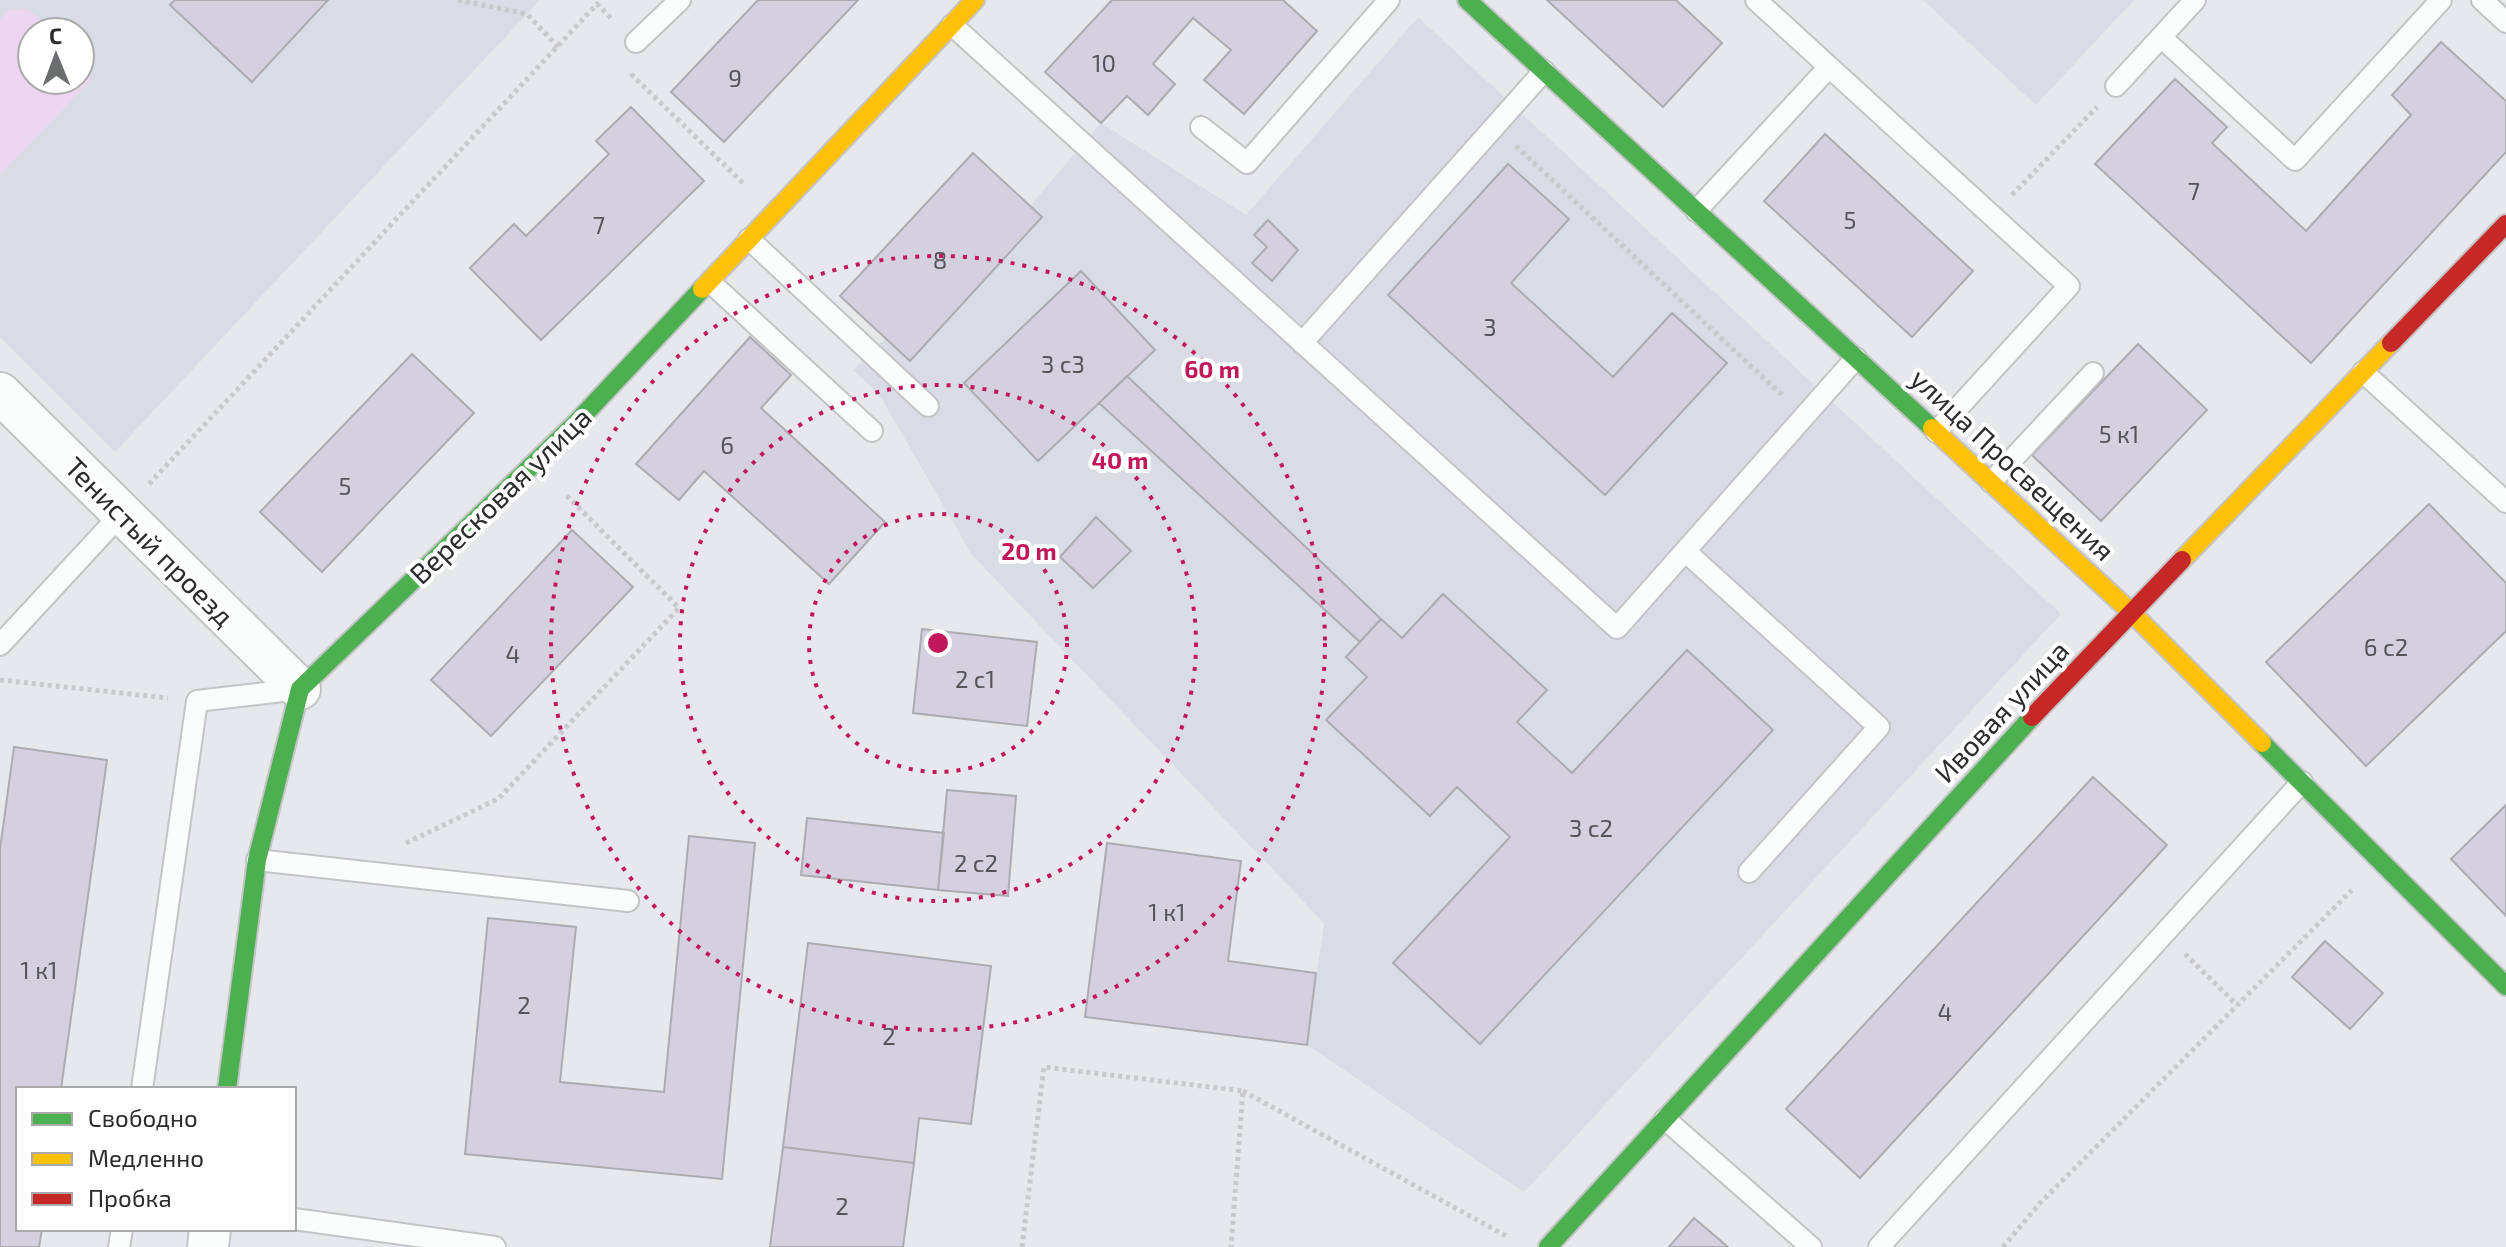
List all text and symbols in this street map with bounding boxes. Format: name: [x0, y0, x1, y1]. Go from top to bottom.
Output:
north arrow: [16, 16, 96, 96]
text: С: [49, 22, 62, 48]
house number: 10: [1092, 48, 1116, 77]
house number: 9: [728, 63, 742, 92]
house number: 7: [2188, 176, 2200, 205]
house number: 5: [1844, 205, 1856, 234]
house number: 7: [593, 210, 605, 239]
house number: 8: [933, 245, 947, 274]
house number: 3: [1483, 312, 1497, 341]
house number: 3 с3: [1041, 349, 1085, 378]
text: 60 m: [1184, 354, 1240, 383]
street label: улица Просвещения: [1904, 361, 2122, 567]
street label: Вересковая улица: [402, 400, 598, 590]
house number: 5 к1: [2099, 419, 2139, 448]
house number: 6: [720, 430, 734, 459]
text: 40 m: [1092, 445, 1148, 474]
street label: Тенистый проезд: [58, 449, 242, 633]
house number: 5: [339, 471, 351, 500]
text: 20 m: [1001, 536, 1057, 565]
centre of rings: [924, 629, 952, 657]
house number: 6 с2: [2364, 632, 2408, 661]
street label: Ивовая улица: [1927, 633, 2075, 789]
house number: 4: [506, 639, 520, 668]
house number: 2 с1: [955, 664, 995, 693]
house number: 3 с2: [1569, 813, 1613, 842]
house number: 2 с2: [954, 848, 998, 877]
house number: 1 к1: [1148, 897, 1186, 926]
house number: 1 к1: [20, 955, 58, 984]
house number: 2: [517, 990, 531, 1019]
house number: 4: [1938, 997, 1952, 1026]
house number: 2: [882, 1021, 896, 1050]
legend: [16, 1087, 296, 1231]
text: Свободно: [88, 1103, 198, 1132]
text: Медленно: [88, 1143, 204, 1172]
text: Пробка: [88, 1183, 172, 1212]
house number: 2: [835, 1191, 849, 1220]

